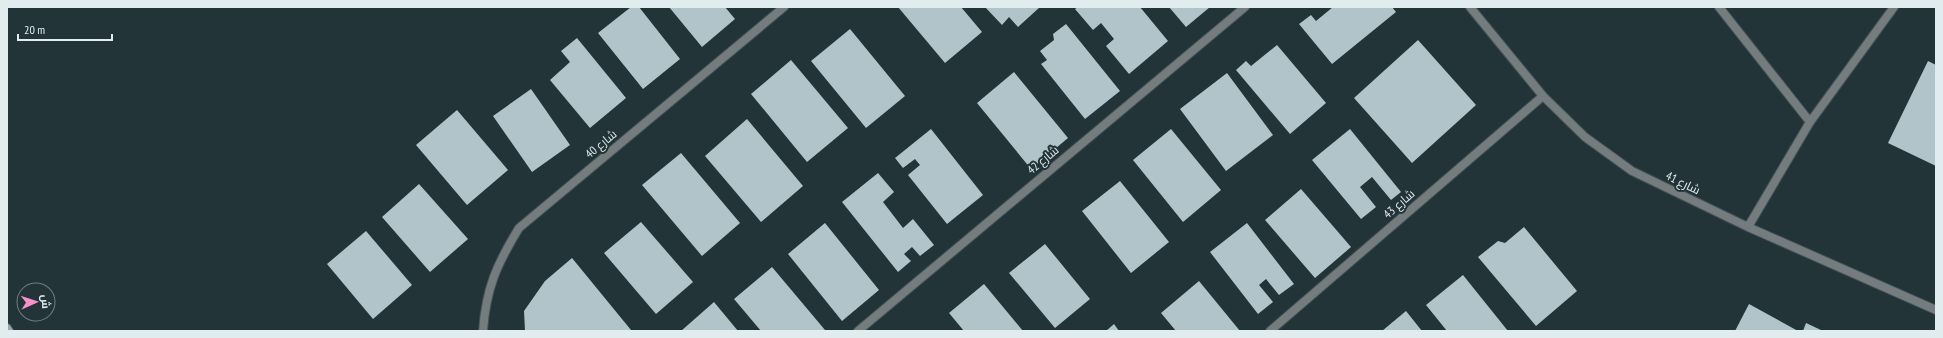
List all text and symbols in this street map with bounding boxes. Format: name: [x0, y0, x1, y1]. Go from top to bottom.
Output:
scale bar: [18, 16, 112, 42]
text: 20 m: [24, 22, 45, 37]
street label: شارع 40: [582, 126, 620, 162]
street label: شارع 42: [1024, 142, 1062, 178]
street label: شارع 41: [1663, 168, 1703, 198]
street label: شارع 43: [1380, 186, 1418, 222]
north arrow: [16, 282, 56, 322]
text: ش: [39, 294, 53, 309]

